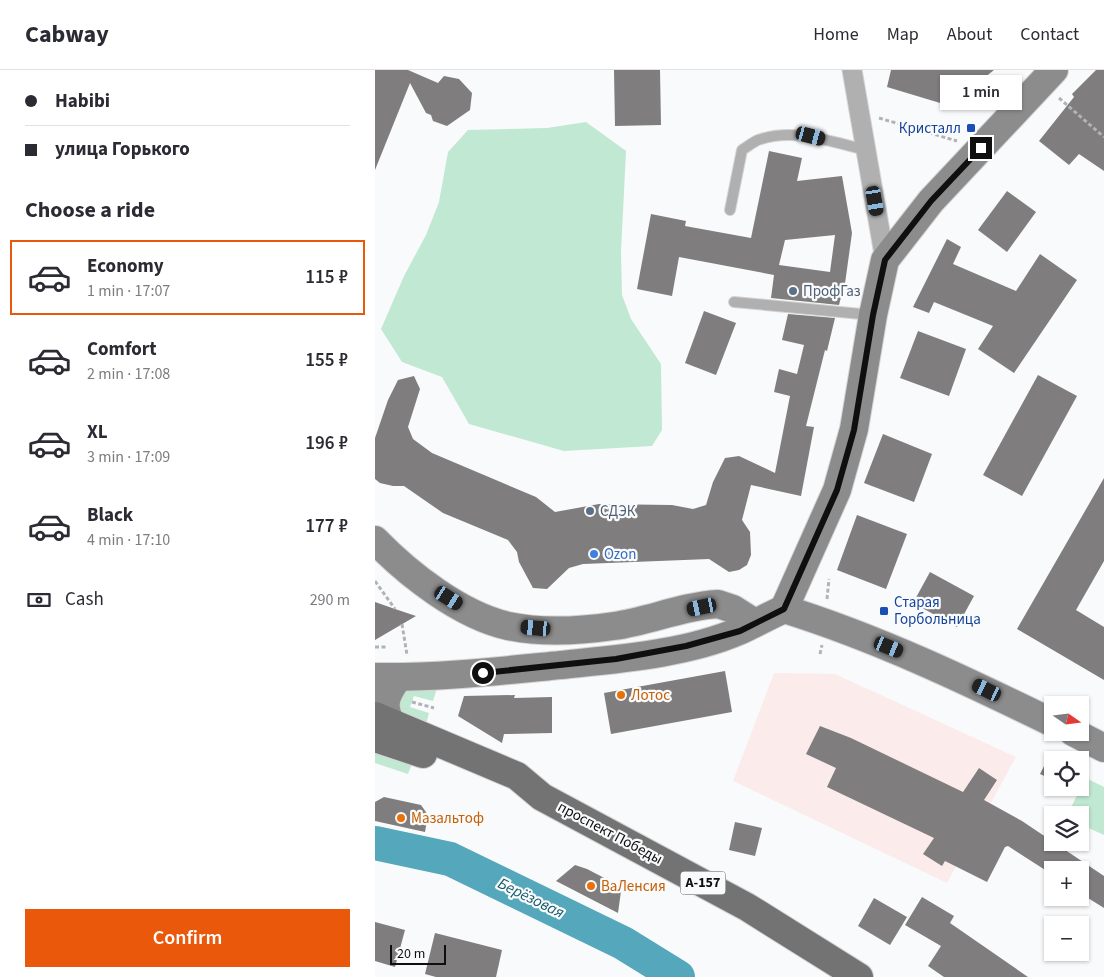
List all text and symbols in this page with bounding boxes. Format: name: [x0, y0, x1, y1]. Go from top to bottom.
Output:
text: Cabway: [25, 17, 109, 52]
text: Home: [813, 22, 859, 47]
text: Map: [887, 22, 919, 47]
text: About: [947, 22, 992, 47]
text: Contact: [1020, 22, 1079, 47]
callout: 1 min: [940, 75, 1022, 110]
text: 1 min: [962, 81, 1000, 103]
text: Habibi: [55, 88, 110, 115]
place label: Кристалл: [899, 118, 961, 139]
marker: Кристалл: [965, 122, 977, 134]
car: [794, 125, 827, 147]
text: улица Горького: [55, 136, 190, 163]
route end: [970, 137, 992, 159]
car: [865, 185, 884, 217]
text: Choose a ride: [25, 194, 155, 226]
text: Economy: [87, 253, 164, 280]
icon: car: [27, 255, 72, 300]
text: 115 ₽: [305, 264, 348, 291]
text: 1 min · 17:07: [87, 280, 170, 302]
place label: ПрофГаз: [803, 281, 861, 302]
marker: ПрофГаз: [787, 285, 799, 297]
text: Comfort: [87, 336, 157, 363]
icon: car: [27, 338, 72, 383]
text: 155 ₽: [305, 347, 348, 374]
text: 2 min · 17:08: [87, 363, 170, 385]
text: XL: [87, 419, 108, 446]
icon: car: [27, 421, 72, 466]
text: 196 ₽: [305, 430, 348, 457]
text: 3 min · 17:09: [87, 446, 170, 468]
place label: СДЭК: [600, 501, 636, 522]
text: Black: [87, 502, 133, 529]
icon: car: [27, 504, 72, 549]
marker: СДЭК: [584, 505, 596, 517]
text: 177 ₽: [305, 513, 348, 540]
text: 4 min · 17:10: [87, 529, 170, 551]
place label: Ozon: [604, 544, 636, 565]
marker: Ozon: [588, 548, 600, 560]
car: [432, 584, 465, 612]
icon: cash: [25, 586, 53, 614]
text: Cash: [65, 586, 104, 613]
text: 290 m: [310, 589, 350, 611]
place label: Старая Горбольница: [894, 592, 981, 630]
car: [685, 597, 718, 617]
marker: Старая Горбольница: [878, 605, 890, 617]
car: [520, 619, 551, 637]
car: [872, 634, 905, 660]
route start: [472, 662, 494, 684]
car: [970, 677, 1003, 703]
place label: Лотос: [631, 685, 670, 706]
marker: Лотос: [615, 689, 627, 701]
north arrow: [1044, 696, 1089, 741]
map controls: [1044, 696, 1089, 961]
button: locate: [1044, 751, 1089, 796]
street label: проспект Победы: [554, 797, 666, 869]
button: layers: [1044, 806, 1089, 851]
place label: Мазальтоф: [411, 808, 484, 829]
marker: Мазальтоф: [395, 812, 407, 824]
button: +: [1044, 861, 1089, 906]
road number: А-157: [681, 871, 725, 894]
water label: Берёзовая: [494, 872, 568, 924]
place label: ВаЛенсия: [601, 876, 666, 897]
marker: ВаЛенсия: [585, 880, 597, 892]
button: Confirm: [25, 909, 350, 967]
button: −: [1044, 916, 1089, 961]
scale bar: [390, 942, 446, 965]
text: 20 m: [397, 944, 425, 964]

